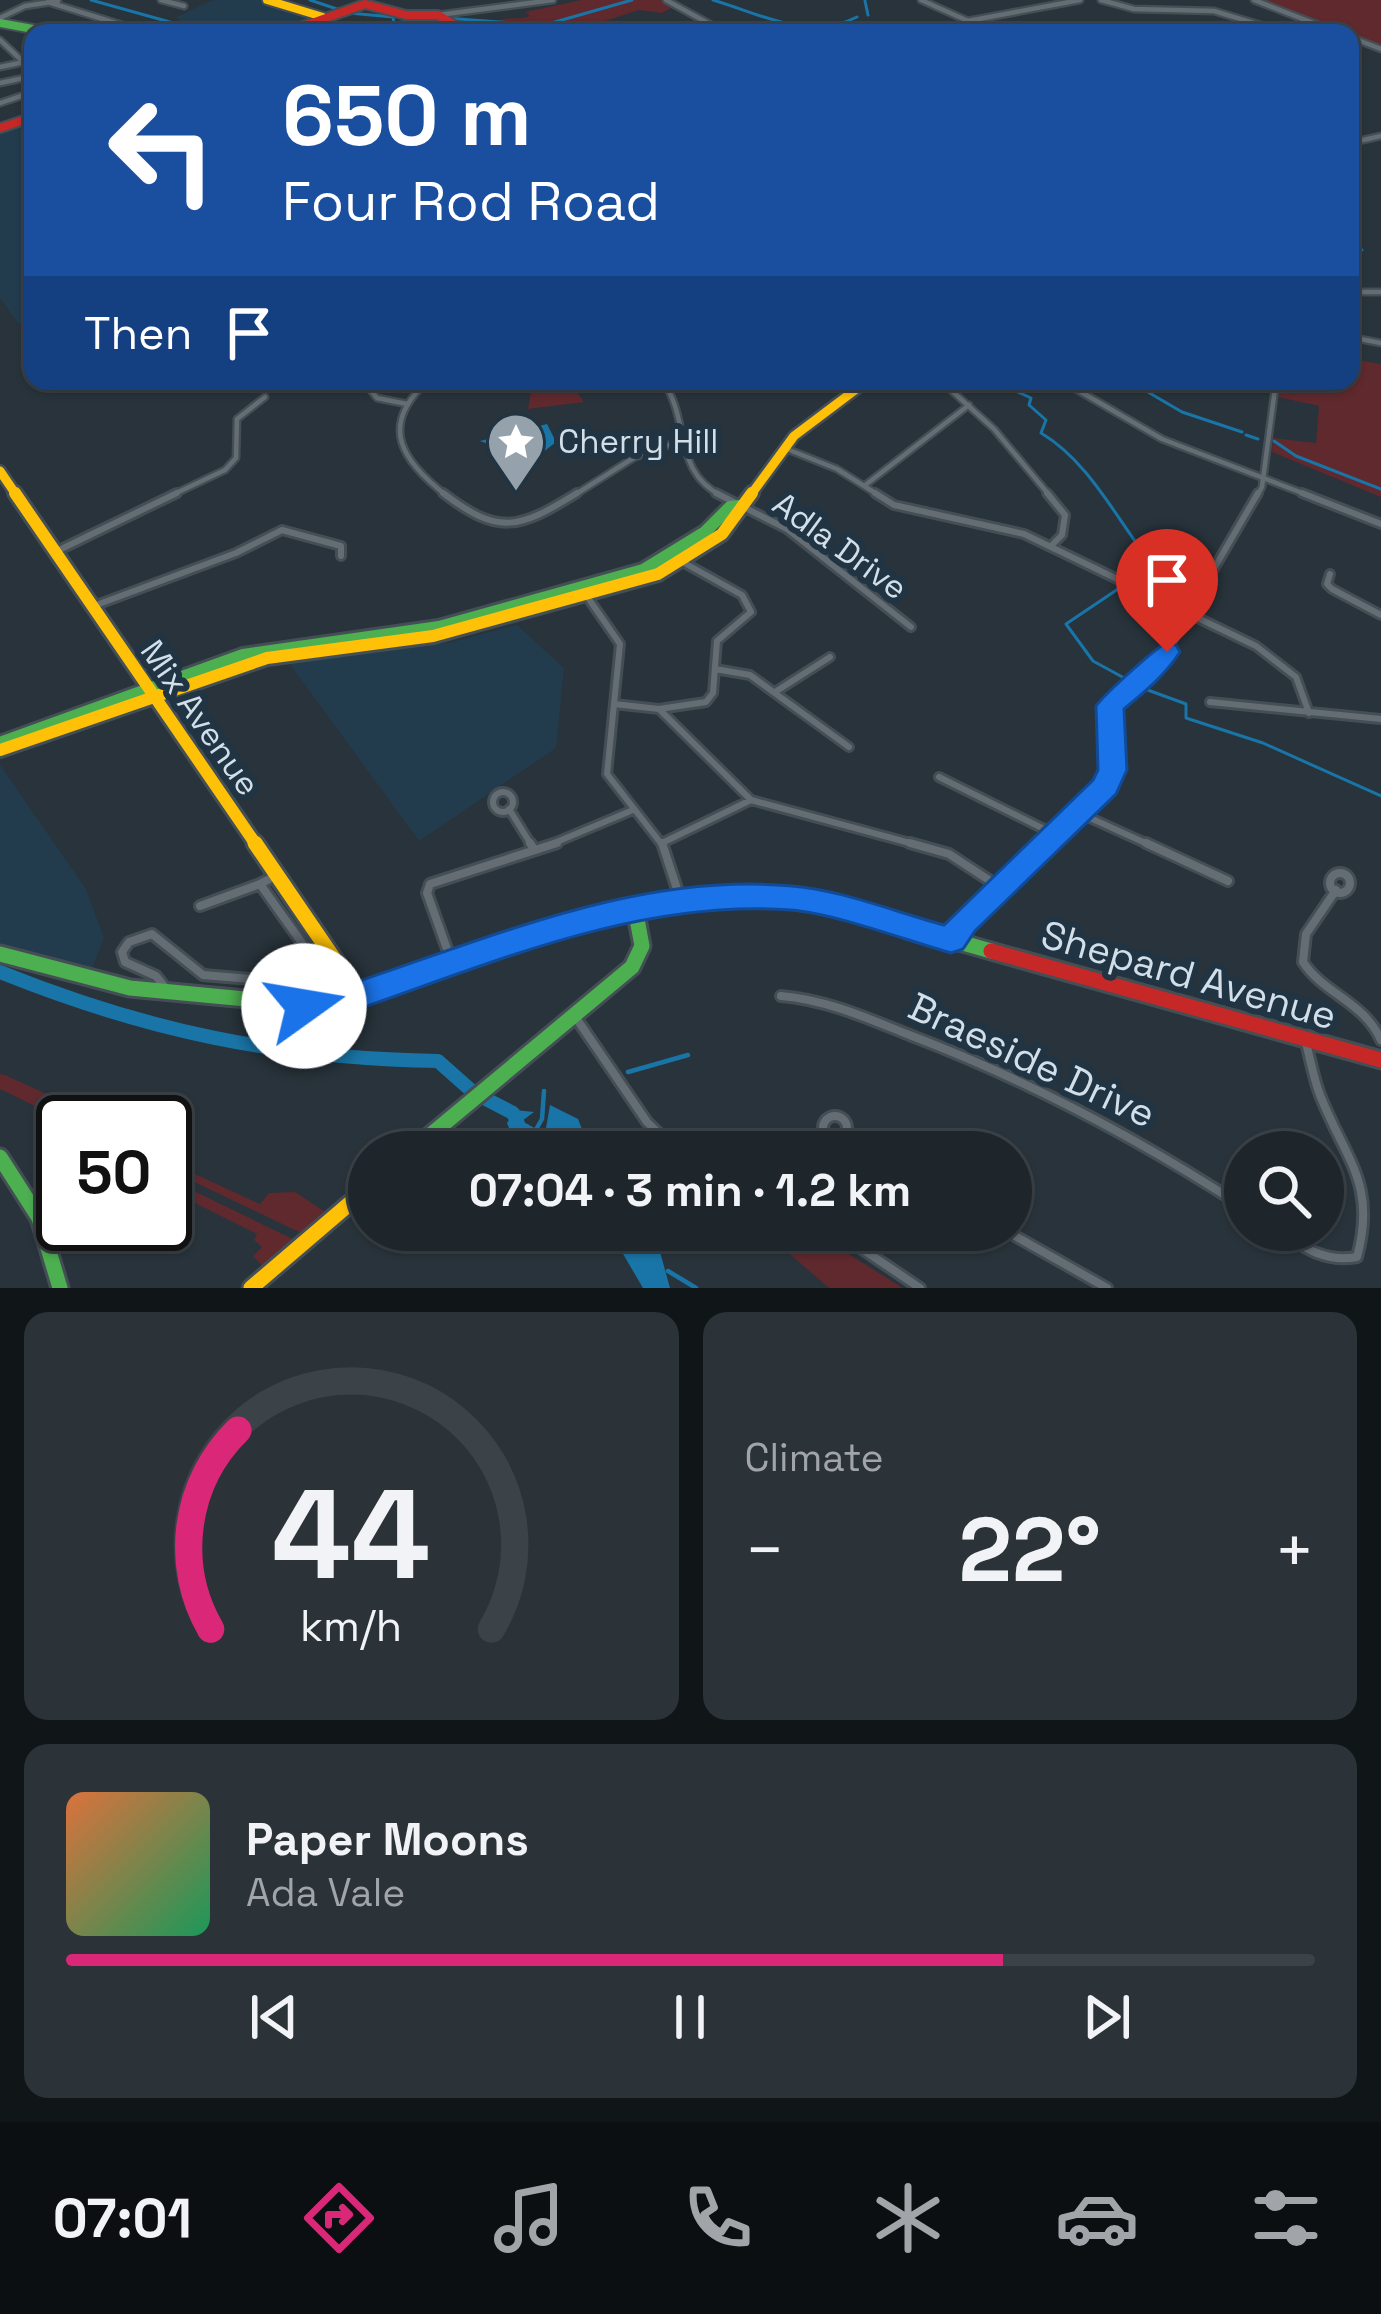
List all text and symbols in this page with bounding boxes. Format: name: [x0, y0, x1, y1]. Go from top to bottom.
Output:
text: 650 m: [282, 62, 532, 170]
icon: left: [84, 72, 240, 228]
text: Four Rod Road: [282, 167, 660, 236]
icon: arrive: [216, 300, 282, 366]
text: Then: [84, 305, 192, 362]
place icon: Cherry Hill: [485, 411, 547, 493]
place label: Cherry Hill: [558, 421, 718, 463]
street label: Adla Drive: [764, 483, 916, 609]
pin: [1116, 529, 1218, 652]
icon: arrive: [1134, 547, 1200, 613]
street label: Mix Avenue: [131, 632, 269, 804]
street label: Shepard Avenue: [1036, 909, 1342, 1041]
position arrow: [241, 943, 367, 1069]
street label: Braeside Drive: [901, 981, 1163, 1139]
speed limit sign: 50: [36, 1095, 192, 1251]
map controls: [1224, 1131, 1344, 1251]
button: search: [1224, 1131, 1344, 1251]
text: 07:04 · 3 min · 1.2 km: [469, 1162, 911, 1219]
text: Climate: [745, 1433, 884, 1482]
text: 44: [272, 1455, 431, 1614]
text: 22°: [959, 1492, 1101, 1607]
text: −: [745, 1508, 785, 1592]
text: +: [1274, 1508, 1315, 1592]
text: km/h: [300, 1599, 402, 1654]
text: Paper Moons: [246, 1811, 529, 1868]
text: Ada Vale: [246, 1868, 405, 1917]
icon: previous: [241, 1984, 307, 2050]
icon: pause: [657, 1984, 723, 2050]
icon: next: [1074, 1984, 1140, 2050]
icon: directions: [297, 2176, 381, 2260]
icon: music: [487, 2176, 571, 2260]
icon: phone: [676, 2176, 760, 2260]
icon: climate: [866, 2176, 950, 2260]
icon: car: [1055, 2176, 1139, 2260]
icon: filters: [1244, 2176, 1328, 2260]
text: 07:01: [53, 2184, 192, 2253]

